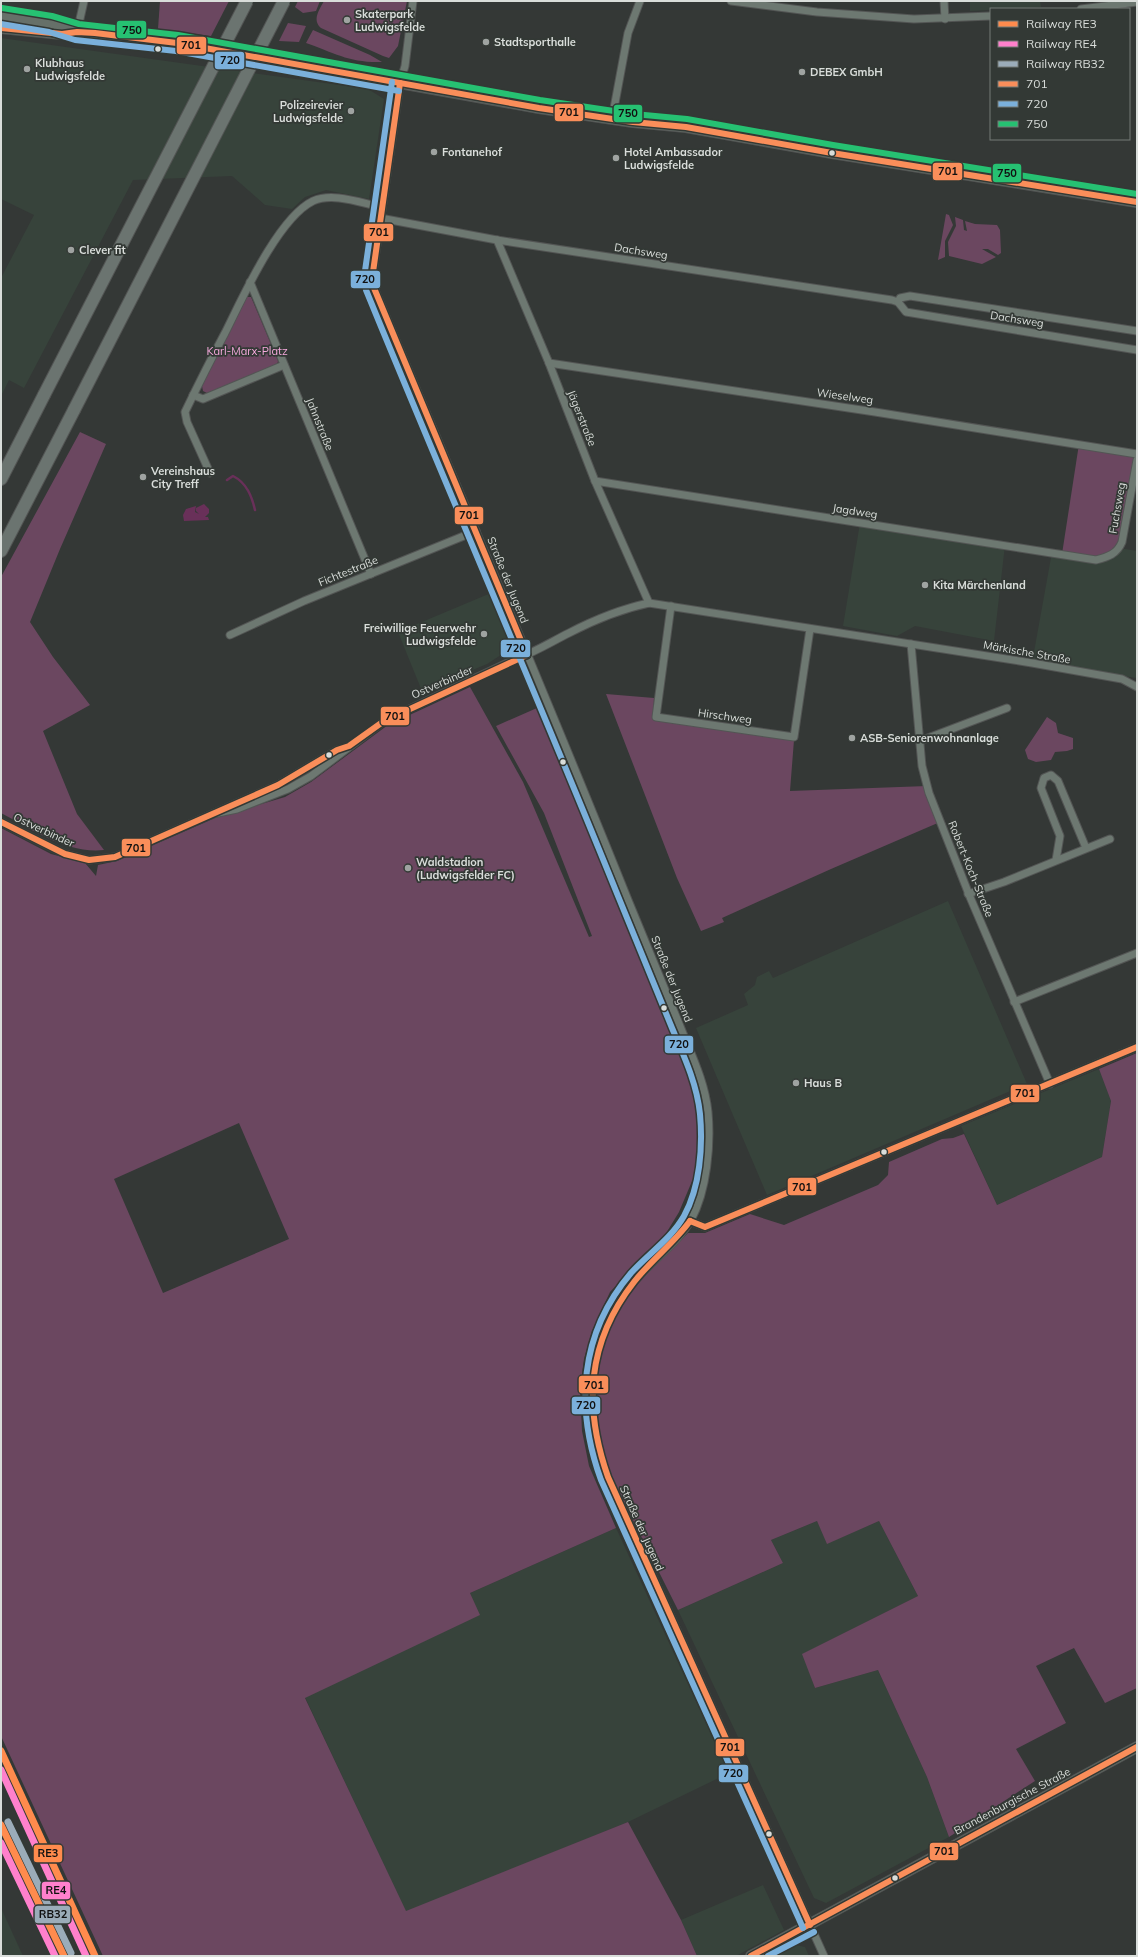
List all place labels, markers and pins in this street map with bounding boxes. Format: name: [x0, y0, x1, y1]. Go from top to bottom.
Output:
place label: Skaterpark Ludwigsfelde: [355, 7, 425, 34]
marker: Skaterpark Ludwigsfelde: [342, 15, 352, 25]
place label: Stadtsporthalle: [494, 35, 576, 49]
marker: Stadtsporthalle: [481, 37, 491, 47]
unlabelled marker: [153, 44, 163, 54]
place label: Klubhaus Ludwigsfelde: [35, 56, 105, 83]
marker: Klubhaus Ludwigsfelde: [22, 64, 32, 74]
place label: DEBEX GmbH: [810, 65, 883, 79]
marker: DEBEX GmbH: [797, 67, 807, 77]
place label: Polizeirevier Ludwigsfelde: [273, 98, 344, 125]
marker: Polizeirevier Ludwigsfelde: [346, 106, 356, 116]
place label: Fontanehof: [442, 145, 503, 159]
place label: Hotel Ambassador Ludwigsfelde: [624, 145, 723, 172]
marker: Fontanehof: [429, 147, 439, 157]
unlabelled marker: [827, 148, 837, 158]
marker: Hotel Ambassador Ludwigsfelde: [611, 153, 621, 163]
place label: Clever fit: [79, 243, 126, 257]
marker: Clever fit: [66, 245, 76, 255]
place label: Vereinshaus City Treff: [150, 464, 216, 491]
marker: Vereinshaus City Treff: [138, 472, 148, 482]
place label: Kita Märchenland: [933, 578, 1026, 592]
marker: Kita Märchenland: [920, 580, 930, 590]
place label: Freiwillige Feuerwehr Ludwigsfelde: [364, 621, 477, 648]
marker: Freiwillige Feuerwehr Ludwigsfelde: [479, 629, 489, 639]
place label: ASB-Seniorenwohnanlage: [860, 731, 999, 745]
marker: ASB-Seniorenwohnanlage: [847, 733, 857, 743]
unlabelled marker: [324, 750, 334, 760]
unlabelled marker: [558, 757, 568, 767]
place label: Waldstadion (Ludwigsfelder FC): [416, 855, 515, 882]
marker: Waldstadion (Ludwigsfelder FC): [403, 863, 413, 873]
unlabelled marker: [659, 1003, 669, 1013]
place label: Haus B: [804, 1076, 842, 1090]
marker: Haus B: [791, 1078, 801, 1088]
unlabelled marker: [879, 1147, 889, 1157]
unlabelled marker: [764, 1829, 774, 1839]
unlabelled marker: [890, 1873, 900, 1883]

